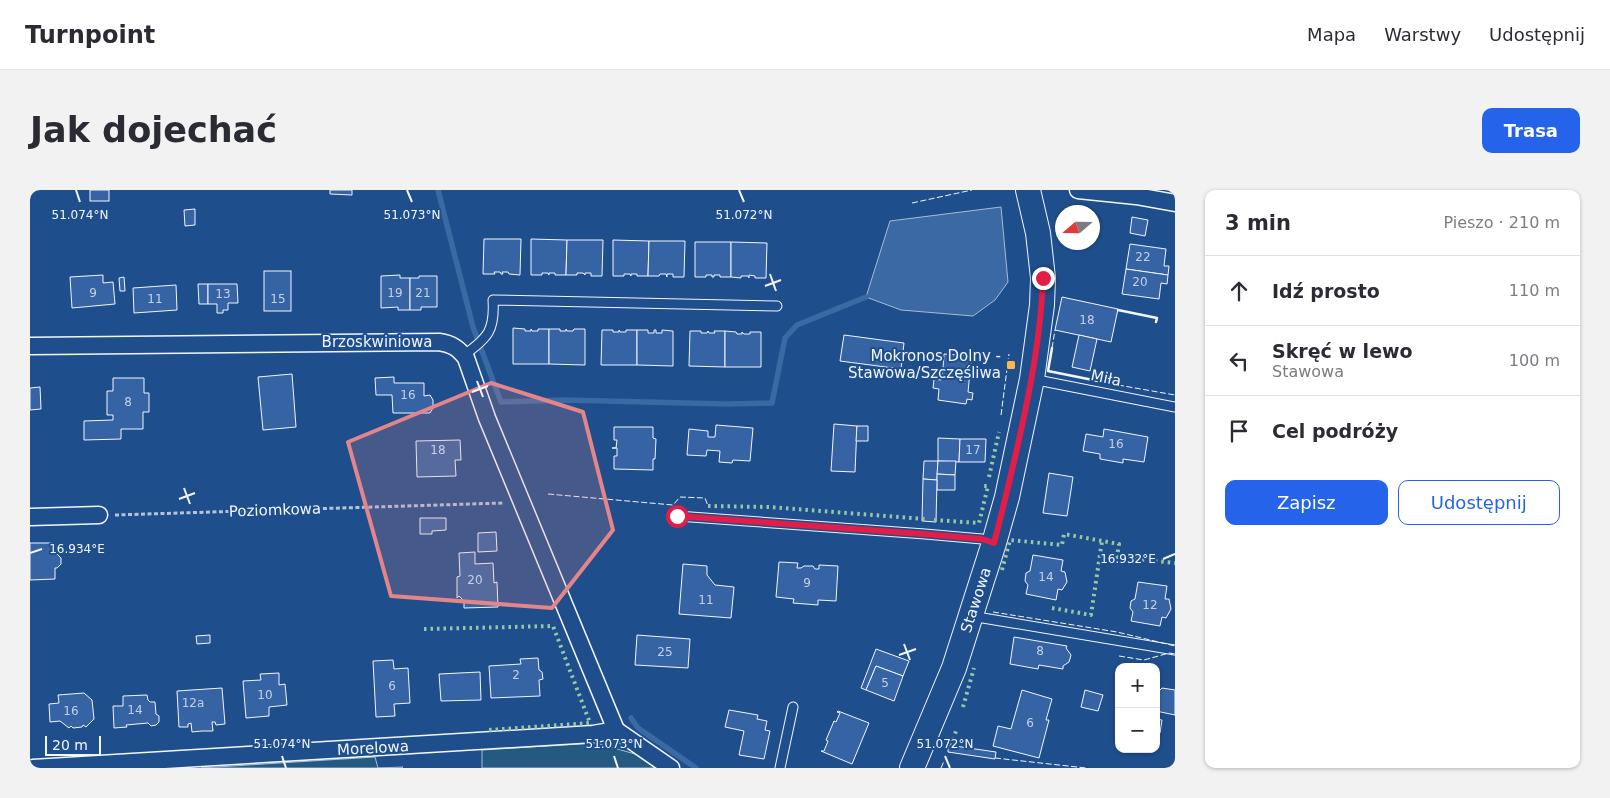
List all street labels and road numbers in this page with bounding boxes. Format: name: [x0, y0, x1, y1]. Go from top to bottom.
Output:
street label: Brzoskwiniowa: [322, 333, 432, 351]
street label: Miła: [1089, 366, 1123, 390]
street label: Poziomkowa: [229, 499, 321, 521]
street label: Stawowa: [957, 565, 995, 635]
street label: Morelowa: [337, 737, 409, 759]

